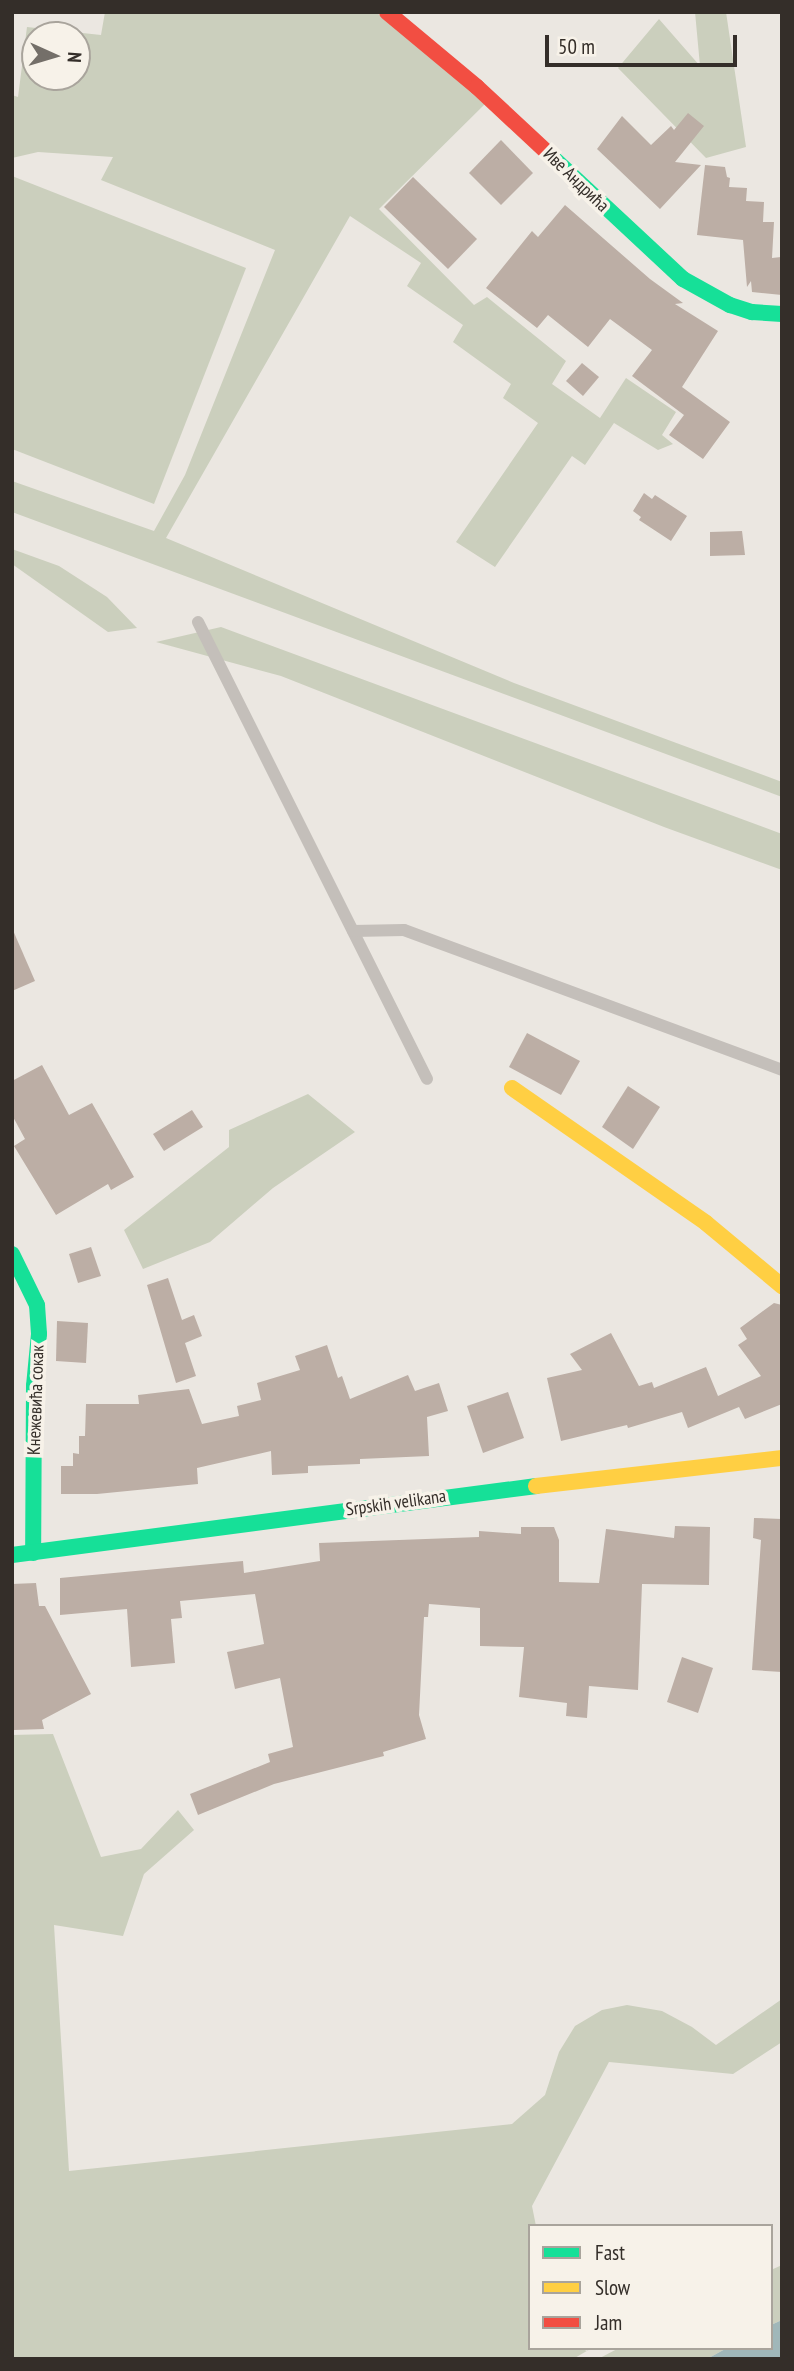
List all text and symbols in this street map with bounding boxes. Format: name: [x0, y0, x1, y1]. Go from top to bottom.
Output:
north arrow: [21, 21, 91, 91]
scale bar: [549, 21, 742, 65]
text: 50 m: [558, 33, 595, 60]
text: N: [63, 51, 87, 63]
street label: Иве Андрића: [538, 143, 614, 217]
street label: Кнежевића сокак: [23, 1345, 49, 1455]
street label: Srpskih velikana: [344, 1485, 448, 1521]
legend: [528, 2224, 773, 2350]
text: Fast: [595, 2239, 625, 2266]
text: Slow: [595, 2274, 630, 2301]
text: Jam: [595, 2309, 622, 2336]

